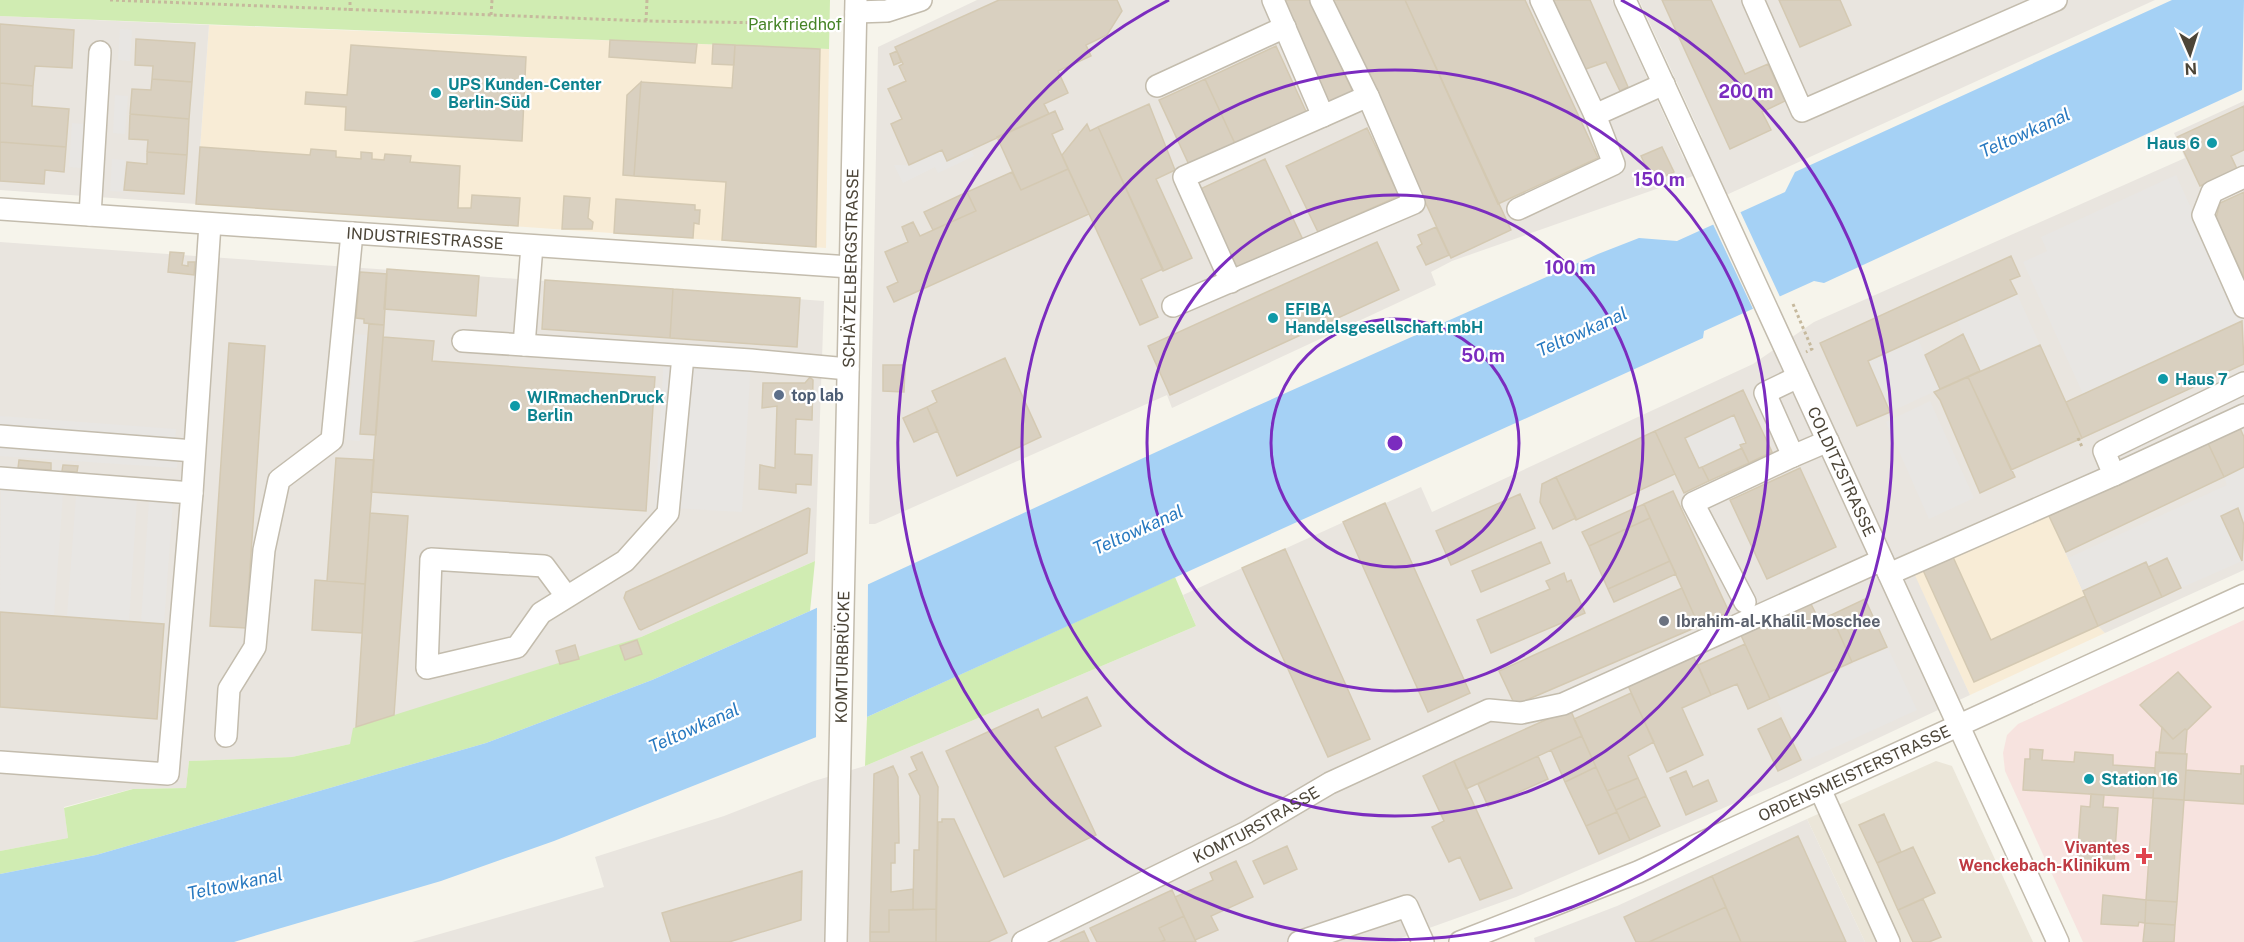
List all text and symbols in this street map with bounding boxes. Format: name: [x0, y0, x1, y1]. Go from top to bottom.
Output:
park label: Parkfriedhof: [748, 15, 842, 34]
north arrow: [2160, 24, 2220, 84]
text: N: [2184, 59, 2198, 78]
place label: UPS Kunden-Center Berlin-Süd: [448, 75, 602, 112]
text: 200 m: [1719, 81, 1773, 102]
marker: UPS Kunden-Center Berlin-Süd: [429, 86, 443, 100]
water label: Teltowkanal: [1976, 103, 2073, 162]
place label: Haus 6: [2147, 134, 2200, 153]
marker: Haus 6: [2205, 136, 2219, 150]
street label: SCHÄTZELBERGSTRASSE: [839, 168, 862, 368]
text: 150 m: [1633, 169, 1685, 190]
street label: INDUSTRIESTRASSE: [346, 224, 504, 253]
text: 100 m: [1544, 257, 1596, 278]
place label: EFIBA Handelsgesellschaft mbH: [1285, 300, 1483, 337]
water label: Teltowkanal: [1533, 302, 1630, 361]
marker: EFIBA Handelsgesellschaft mbH: [1266, 311, 1280, 325]
text: 50 m: [1461, 345, 1505, 366]
place label: Haus 7: [2175, 370, 2228, 389]
marker: Haus 7: [2156, 372, 2170, 386]
place label: top lab: [791, 386, 844, 405]
place label: WIRmachenDruck Berlin: [527, 388, 664, 425]
marker: top lab: [772, 388, 786, 402]
marker: WIRmachenDruck Berlin: [508, 399, 522, 413]
street label: COLDITZSTRASSE: [1803, 404, 1879, 540]
centre of rings: [1385, 433, 1405, 453]
water label: Teltowkanal: [1089, 500, 1186, 559]
street label: KOMTURBRÜCKE: [832, 590, 853, 724]
place label: Ibrahim-al-Khalil-Moschee: [1676, 612, 1880, 631]
marker: Ibrahim-al-Khalil-Moschee: [1657, 614, 1671, 628]
water label: Teltowkanal: [645, 698, 742, 757]
street label: ORDENSMEISTERSTRASSE: [1755, 722, 1953, 826]
place label: Station 16: [2101, 770, 2178, 789]
marker: Station 16: [2082, 772, 2096, 786]
street label: KOMTURSTRASSE: [1190, 782, 1323, 867]
place label: Vivantes Wenckebach-Klinikum: [1959, 838, 2130, 875]
marker: Vivantes Wenckebach-Klinikum: [2135, 847, 2153, 865]
water label: Teltowkanal: [185, 863, 284, 904]

